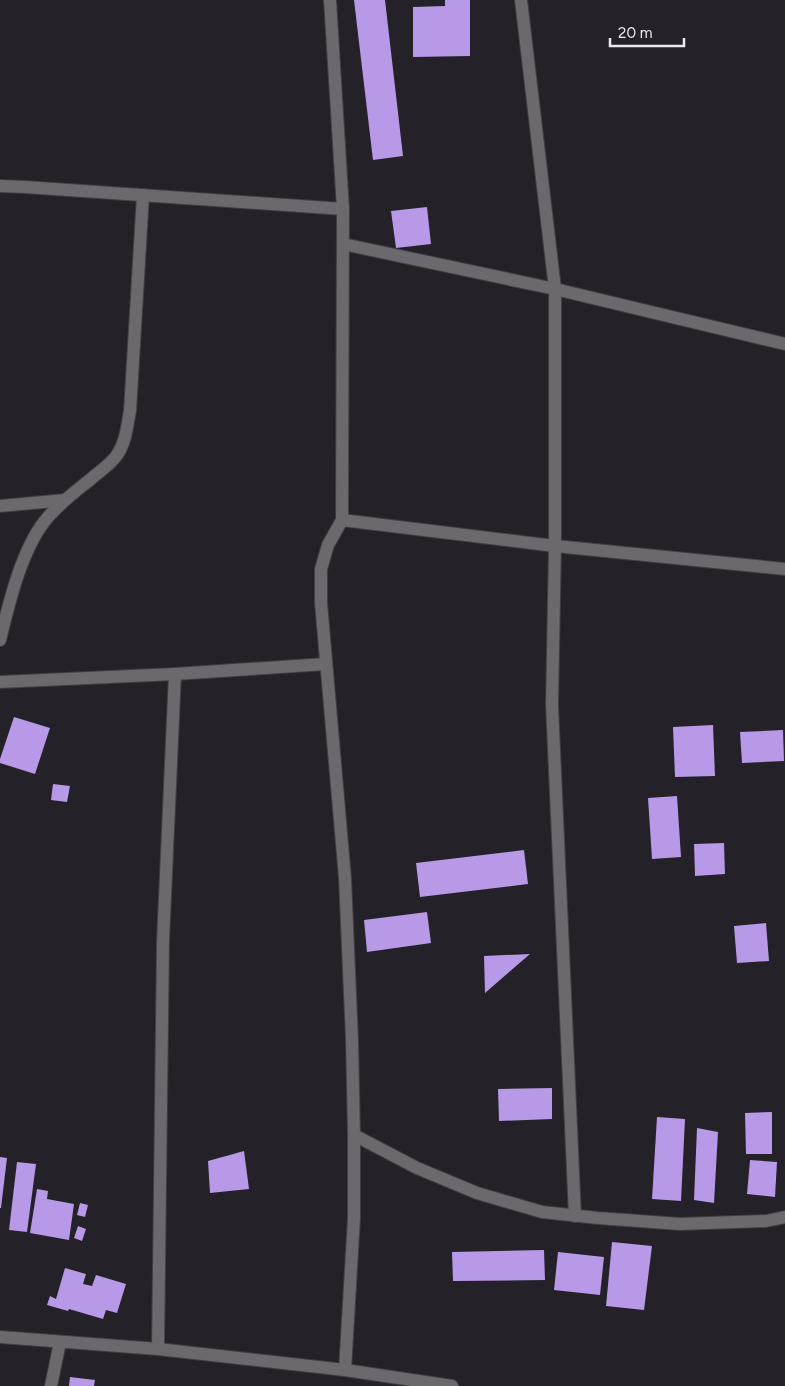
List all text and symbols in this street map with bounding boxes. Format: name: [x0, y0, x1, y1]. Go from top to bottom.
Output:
scale bar: [610, 15, 684, 47]
text: 20 m: [618, 24, 652, 42]

